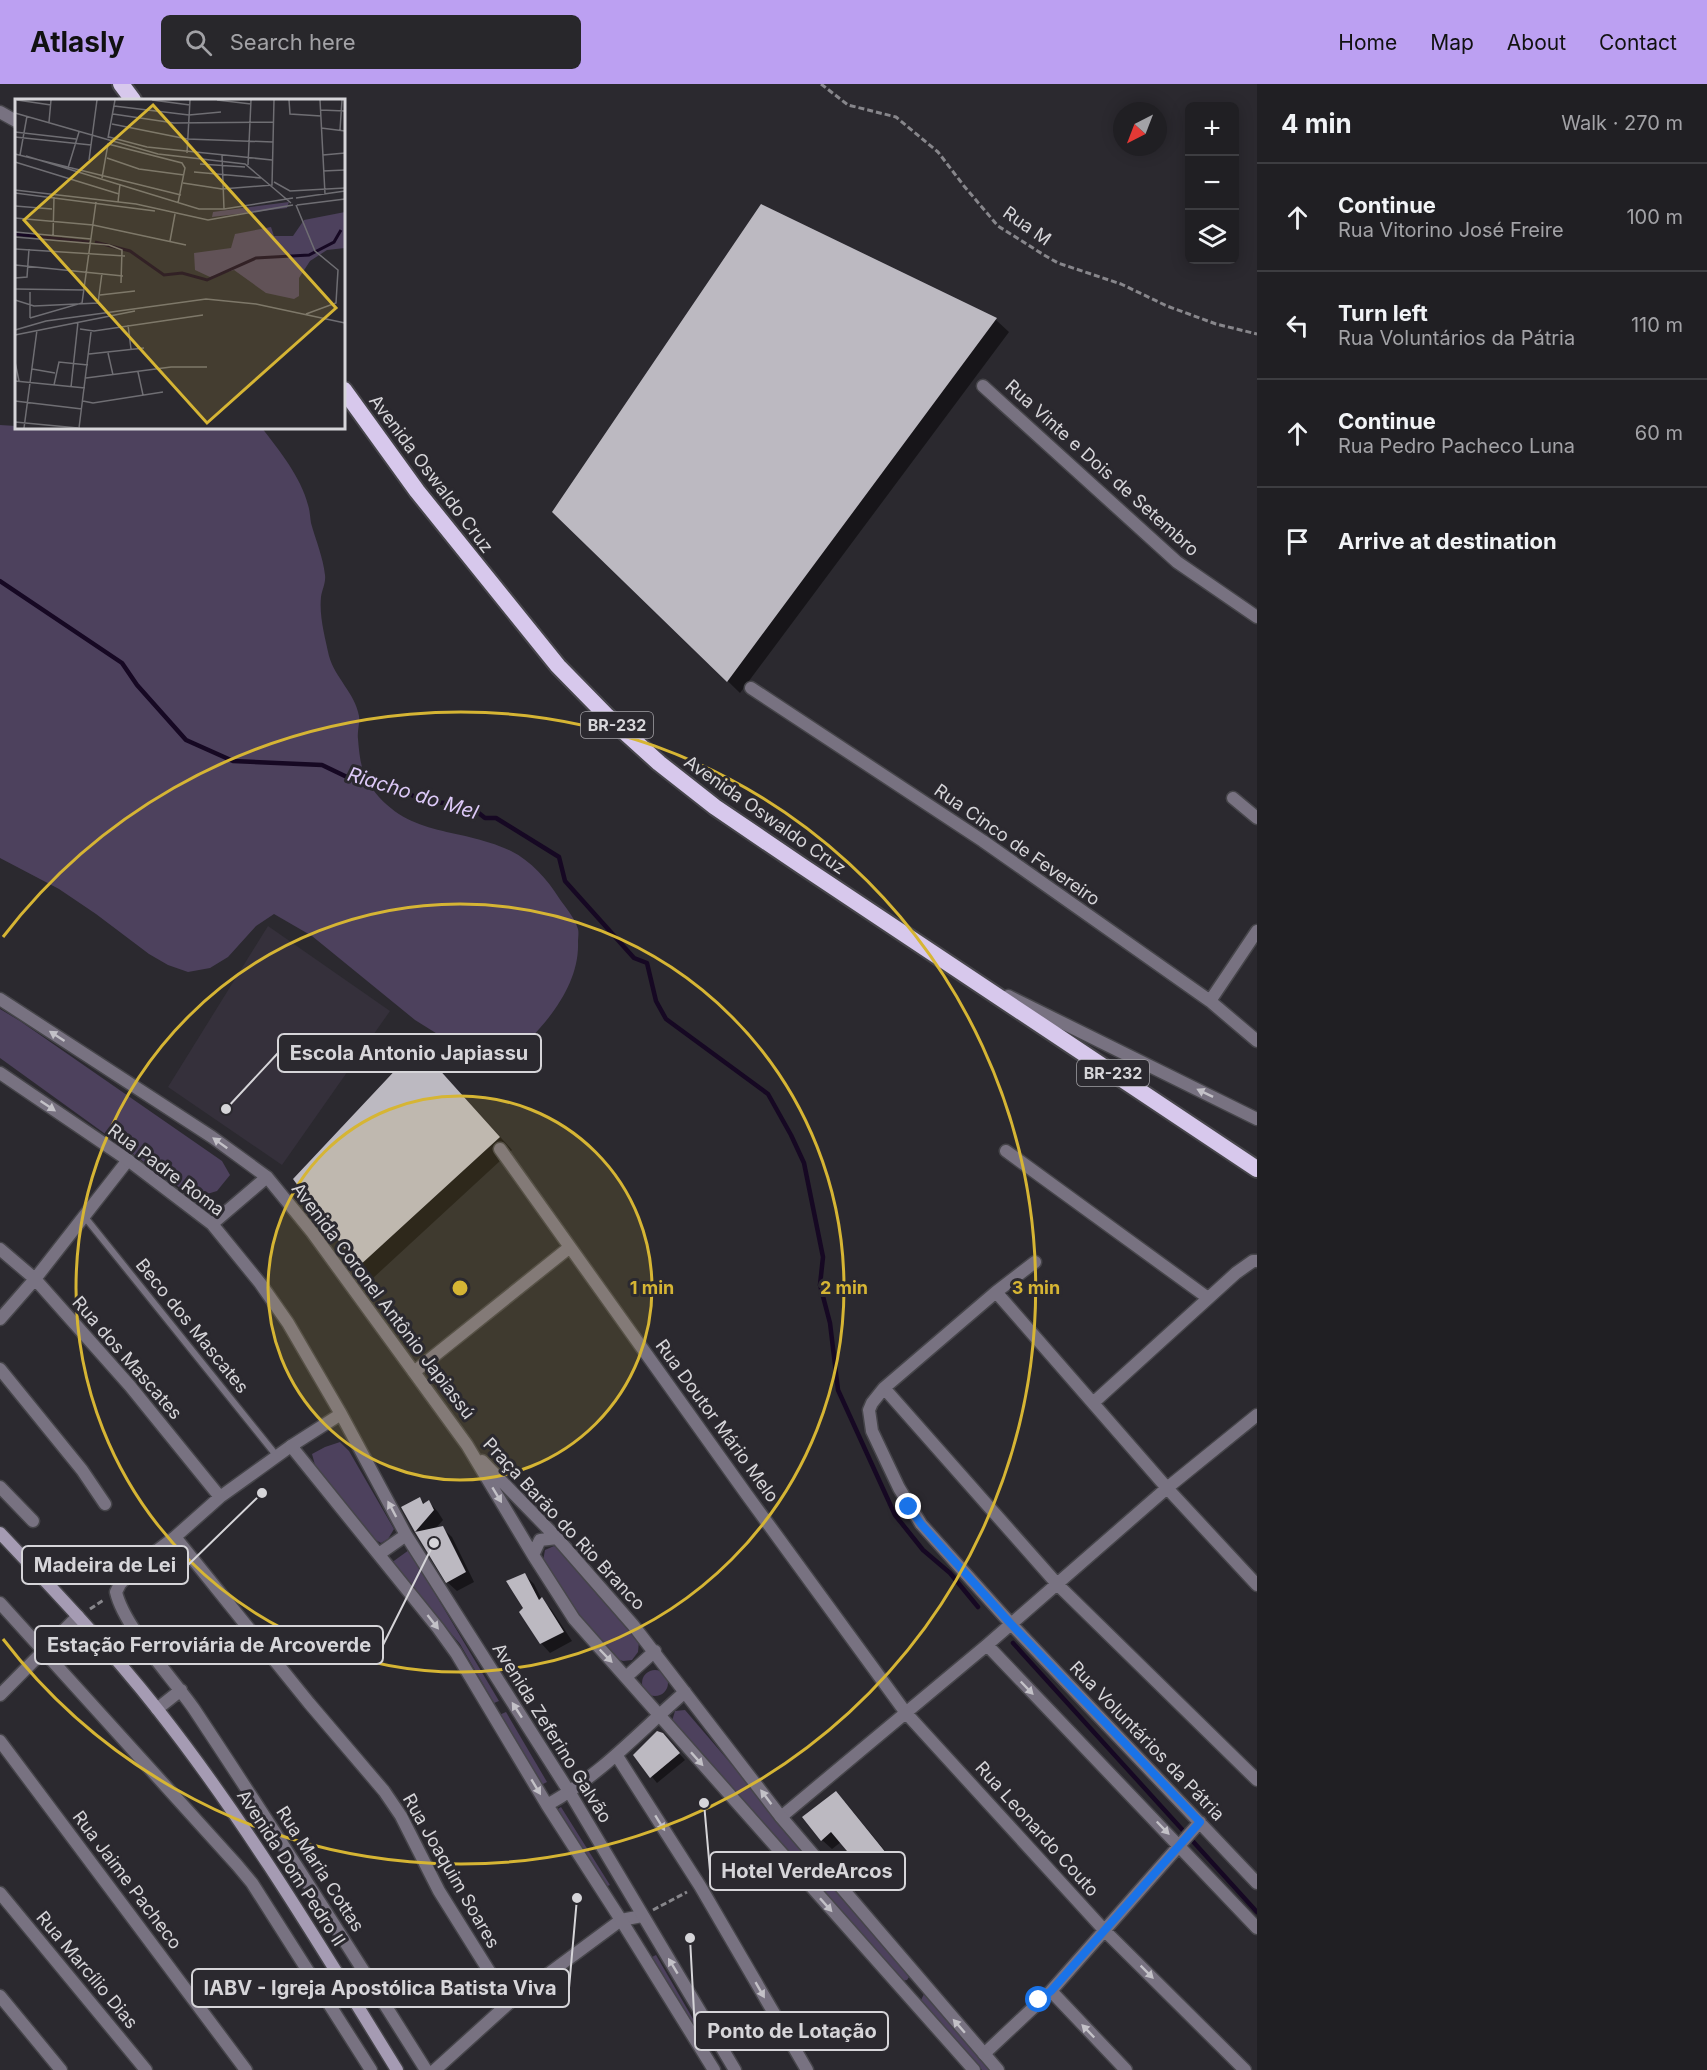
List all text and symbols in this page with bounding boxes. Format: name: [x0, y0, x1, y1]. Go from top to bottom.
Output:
search box: [161, 15, 581, 69]
text: Atlasly: [30, 25, 125, 59]
icon: search: [182, 26, 215, 59]
text: Search here: [230, 29, 356, 55]
text: Home: [1338, 30, 1397, 55]
text: Map: [1430, 30, 1474, 55]
text: About: [1507, 30, 1566, 55]
text: Contact: [1599, 30, 1677, 55]
inset map: [15, 99, 345, 429]
north arrow: [1113, 102, 1167, 156]
map controls: [1185, 102, 1239, 264]
button: +: [1185, 102, 1239, 156]
text: 4 min: [1281, 108, 1352, 139]
text: Walk · 270 m: [1561, 111, 1683, 135]
button: −: [1185, 156, 1239, 210]
text: Continue: [1338, 192, 1436, 218]
icon: ahead: [1281, 201, 1314, 234]
street label: Rua M: [999, 202, 1055, 250]
text: 100 m: [1626, 205, 1683, 229]
button: layers: [1185, 210, 1239, 264]
text: Rua Vitorino José Freire: [1338, 218, 1564, 242]
text: Turn left: [1338, 300, 1428, 326]
icon: left: [1281, 309, 1314, 342]
text: 110 m: [1631, 313, 1683, 337]
text: Rua Voluntários da Pátria: [1338, 326, 1575, 350]
street label: Rua Vinte e Dois de Setembro: [1001, 375, 1203, 560]
street label: Avenida Oswaldo Cruz: [365, 391, 498, 557]
text: Continue: [1338, 408, 1436, 434]
icon: ahead: [1281, 417, 1314, 450]
text: 60 m: [1635, 421, 1683, 445]
text: Rua Pedro Pacheco Luna: [1338, 434, 1575, 458]
icon: arrive: [1281, 525, 1314, 558]
text: Arrive at destination: [1338, 528, 1557, 554]
road number: BR-232: [581, 712, 653, 738]
street label: Avenida Oswaldo Cruz: [680, 751, 850, 878]
water label: Riacho do Mel: [345, 762, 481, 824]
street label: Rua Cinco de Fevereiro: [931, 779, 1104, 910]
one-way arrow: [49, 1031, 65, 1042]
callout: Escola Antonio Japiassu: [278, 1034, 541, 1072]
text: Escola Antonio Japiassu: [290, 1041, 528, 1065]
road number: BR-232: [1077, 1060, 1149, 1086]
one-way arrow: [1196, 1088, 1213, 1098]
one-way arrow: [40, 1100, 56, 1112]
street label: Rua Padre Roma: [104, 1119, 229, 1220]
one-way arrow: [212, 1137, 228, 1149]
street label: Avenida Coronel Antônio Japiassú: [288, 1178, 479, 1423]
street label: Beco dos Mascates: [132, 1254, 253, 1397]
text: 1 min: [630, 1277, 674, 1298]
text: 2 min: [820, 1277, 868, 1298]
text: 3 min: [1012, 1277, 1060, 1298]
centre of rings: [450, 1278, 470, 1298]
street label: Rua dos Mascates: [68, 1292, 186, 1423]
street label: Rua Doutor Mário Melo: [651, 1335, 783, 1506]
street label: Praça Barão do Rio Branco: [479, 1433, 650, 1614]
one-way arrow: [491, 1487, 502, 1503]
route end: [895, 1493, 921, 1519]
one-way arrow: [387, 1500, 397, 1517]
callout: Madeira de Lei: [22, 1546, 188, 1584]
text: Madeira de Lei: [34, 1553, 176, 1577]
one-way arrow: [427, 1614, 440, 1630]
callout: Estação Ferroviária de Arcoverde: [35, 1626, 383, 1664]
text: Estação Ferroviária de Arcoverde: [47, 1633, 371, 1657]
street label: Avenida Zeferino Galvão: [488, 1639, 616, 1826]
one-way arrow: [598, 1648, 612, 1662]
street label: Rua Voluntários da Pátria: [1066, 1657, 1229, 1825]
one-way arrow: [1020, 1680, 1034, 1694]
one-way arrow: [511, 1702, 523, 1718]
one-way arrow: [690, 1751, 703, 1766]
street label: Rua Leonardo Couto: [971, 1757, 1103, 1900]
one-way arrow: [531, 1779, 542, 1795]
street label: Avenida Dom Pedro II: [233, 1786, 350, 1950]
one-way arrow: [759, 1789, 772, 1805]
street label: Rua Joaquim Soares: [399, 1790, 504, 1952]
street label: Rua Maria Cottas: [272, 1802, 369, 1935]
street label: Rua Jaime Pacheco: [69, 1806, 186, 1953]
one-way arrow: [654, 1815, 665, 1831]
one-way arrow: [1155, 1820, 1169, 1834]
callout: Hotel VerdeArcos: [710, 1852, 905, 1890]
text: Hotel VerdeArcos: [721, 1859, 893, 1883]
one-way arrow: [819, 1897, 833, 1912]
street label: Rua Marcílio Dias: [32, 1907, 142, 2033]
one-way arrow: [667, 1958, 678, 1974]
one-way arrow: [1139, 1965, 1154, 1979]
callout: IABV - Igreja Apostólica Batista Viva: [192, 1969, 569, 2007]
text: IABV - Igreja Apostólica Batista Viva: [204, 1976, 557, 2000]
one-way arrow: [755, 1982, 766, 1998]
route start: [1025, 1986, 1051, 2012]
callout: Ponto de Lotação: [695, 2012, 888, 2050]
text: Ponto de Lotação: [707, 2019, 877, 2043]
one-way arrow: [953, 2019, 966, 2034]
one-way arrow: [1081, 2023, 1095, 2038]

